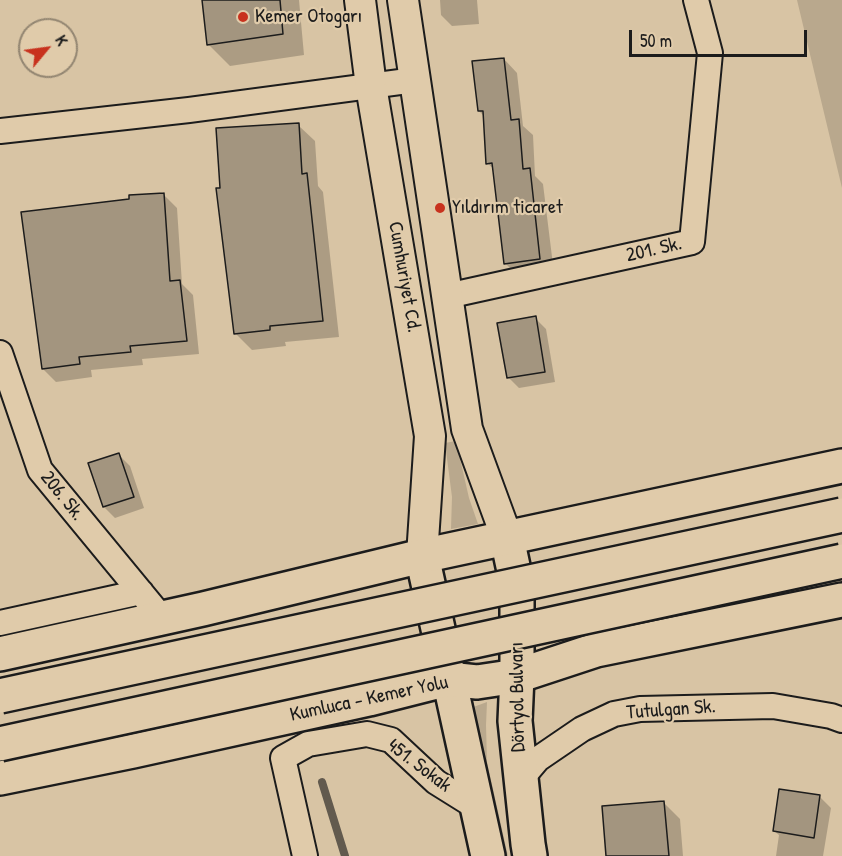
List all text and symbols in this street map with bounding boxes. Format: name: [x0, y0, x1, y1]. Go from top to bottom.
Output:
place label: Kemer Otogarı: [255, 5, 362, 29]
marker: Kemer Otogarı: [236, 10, 250, 24]
north arrow: [18, 18, 78, 78]
scale bar: [632, 18, 810, 56]
text: 50 m: [640, 28, 672, 53]
text: K: [50, 31, 74, 49]
place label: Yıldırım ticaret: [452, 196, 563, 220]
marker: Yıldırım ticaret: [433, 201, 447, 215]
street label: Cumhuriyet Cd.: [382, 220, 426, 334]
street label: 201. Sk.: [624, 232, 684, 268]
street label: 206. Sk.: [35, 466, 89, 526]
street label: Dörtyol Bulvarı: [505, 642, 531, 752]
street label: Kumluca - Kemer Yolu: [288, 671, 450, 727]
street label: Tutulgan Sk.: [625, 695, 717, 725]
street label: 451. Sokak: [382, 734, 456, 798]

